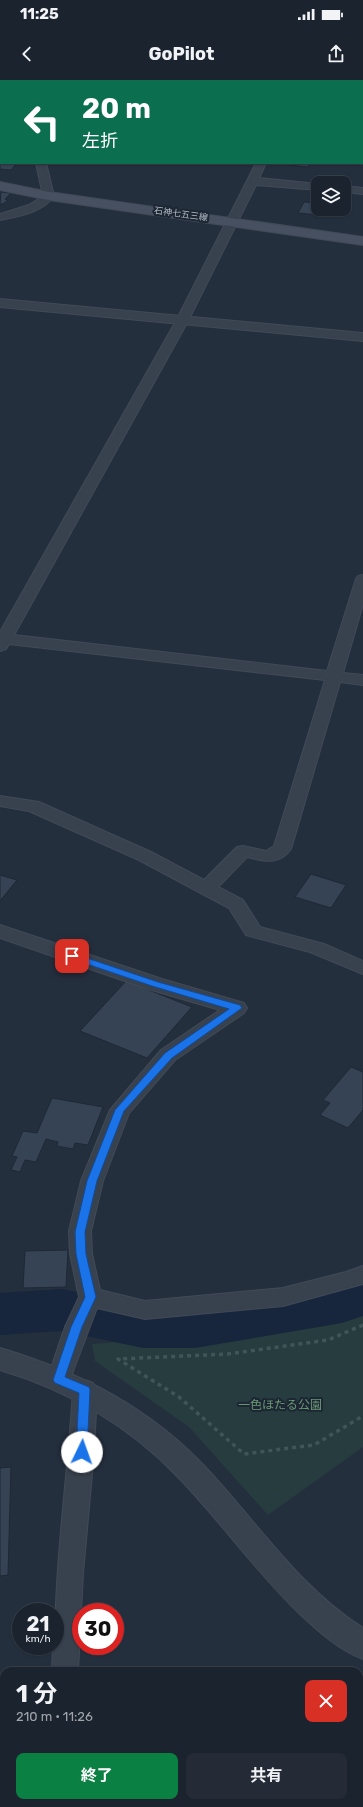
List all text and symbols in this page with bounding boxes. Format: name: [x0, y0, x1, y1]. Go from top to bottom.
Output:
text: 11:25: [20, 5, 59, 23]
icon: back: [16, 43, 38, 65]
text: GoPilot: [149, 43, 214, 65]
icon: share: [325, 43, 347, 65]
text: 20 m: [82, 92, 151, 125]
icon: left: [16, 96, 68, 148]
text: 左折: [82, 130, 118, 152]
map controls: [311, 176, 351, 216]
button: layers: [311, 176, 351, 216]
street label: 石神七五三線: [154, 205, 209, 223]
pin: [55, 939, 89, 973]
icon: arrive: [61, 945, 83, 967]
park label: 一色ほたる公園: [238, 1398, 322, 1412]
position arrow: [61, 1431, 103, 1473]
speed limit sign: 30: [72, 1603, 124, 1655]
text: 21: [27, 1612, 49, 1636]
text: km/h: [26, 1633, 50, 1645]
text: 1 分: [16, 1680, 57, 1708]
button: close: [305, 1680, 347, 1722]
text: 210 m · 11:26: [16, 1709, 93, 1724]
button: 終了: [16, 1753, 178, 1799]
button: 共有: [186, 1753, 347, 1799]

